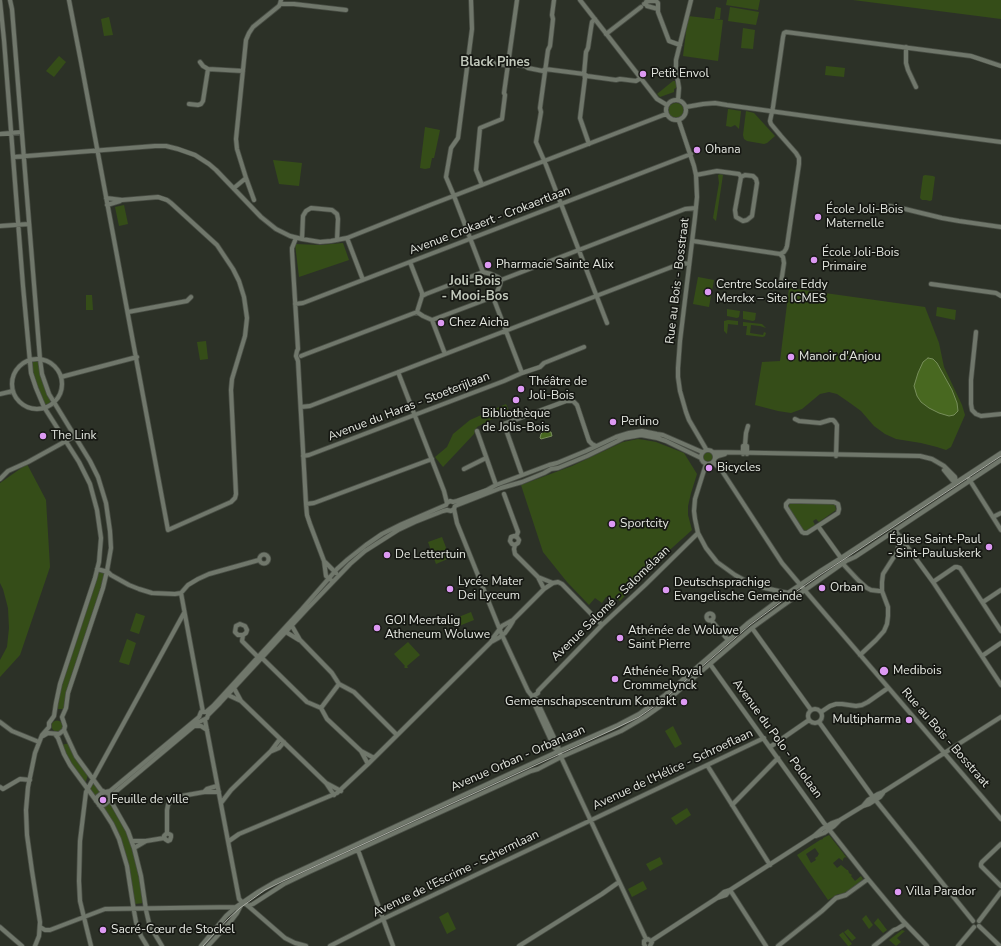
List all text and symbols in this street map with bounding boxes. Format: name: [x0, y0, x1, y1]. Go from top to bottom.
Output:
district label: Black Pines: [460, 55, 530, 71]
place label: Petit Envol: [651, 67, 709, 81]
marker: Petit Envol: [638, 69, 648, 79]
place label: Ohana: [705, 143, 741, 157]
marker: Ohana: [692, 145, 702, 155]
street label: Avenue Crokaert - Crokaertlaan: [408, 184, 572, 258]
place label: École Joli-Bois Maternelle: [826, 203, 903, 231]
marker: École Joli-Bois Maternelle: [813, 212, 823, 222]
street label: Rue au Bois - Bosstraat: [663, 217, 693, 345]
place label: École Joli-Bois Primaire: [822, 246, 899, 274]
marker: École Joli-Bois Primaire: [809, 255, 819, 265]
place label: Pharmacie Sainte Alix: [496, 258, 614, 272]
marker: Pharmacie Sainte Alix: [483, 260, 493, 270]
district label: Joli-Bois - Mooi-Bos: [441, 274, 509, 305]
place label: Centre Scolaire Eddy Merckx – Site ICMES: [716, 278, 828, 306]
marker: Centre Scolaire Eddy Merckx – Site ICMES: [703, 287, 713, 297]
place label: Chez Aicha: [449, 316, 509, 330]
marker: Chez Aicha: [436, 318, 446, 328]
place label: Manoir d'Anjou: [799, 350, 881, 364]
marker: Manoir d'Anjou: [786, 352, 796, 362]
street label: Avenue du Haras - Stoeterijlaan: [326, 369, 492, 445]
place label: Théâtre de Joli-Bois: [529, 375, 587, 403]
marker: Théâtre de Joli-Bois: [516, 384, 526, 394]
marker: Bibliothèque de Jolis-Bois: [511, 395, 521, 405]
place label: Bibliothèque de Jolis-Bois: [482, 407, 550, 435]
place label: Perlino: [621, 415, 659, 429]
marker: Perlino: [608, 417, 618, 427]
place label: The Link: [51, 429, 97, 443]
marker: The Link: [38, 431, 48, 441]
place label: Bicycles: [717, 461, 761, 475]
marker: Bicycles: [704, 463, 714, 473]
place label: Sportcity: [620, 517, 669, 531]
marker: Sportcity: [607, 519, 617, 529]
place label: Église Saint-Paul - Sint-Pauluskerk: [888, 533, 981, 561]
marker: Église Saint-Paul - Sint-Pauluskerk: [984, 542, 994, 552]
street label: Avenue Salomé - Salomélaan: [549, 543, 673, 665]
place label: De Lettertuin: [395, 548, 466, 562]
marker: De Lettertuin: [382, 550, 392, 560]
place label: Lycée Mater Dei Lyceum: [458, 575, 523, 603]
place label: Deutschsprachige Evangelische Gemeinde: [674, 576, 802, 604]
place label: Orban: [830, 581, 864, 595]
marker: Orban: [817, 583, 827, 593]
marker: Lycée Mater Dei Lyceum: [445, 584, 455, 594]
marker: Deutschsprachige Evangelische Gemeinde: [661, 585, 671, 595]
place label: GO! Meertalig Atheneum Woluwe: [385, 614, 490, 642]
marker: GO! Meertalig Atheneum Woluwe: [372, 623, 382, 633]
place label: Athénée de Woluwe Saint Pierre: [628, 624, 739, 652]
marker: Athénée de Woluwe Saint Pierre: [615, 633, 625, 643]
place label: Medibois: [893, 664, 942, 678]
place label: Athénée Royal Crommelynck: [623, 665, 702, 693]
marker: Medibois: [878, 665, 890, 677]
marker: Athénée Royal Crommelynck: [610, 674, 620, 684]
street label: Avenue du Polo - Pololaan: [729, 677, 825, 801]
street label: Rue au Bois - Bosstraat: [898, 685, 992, 791]
place label: Gemeenschapscentrum Kontakt: [505, 695, 676, 709]
marker: Gemeenschapscentrum Kontakt: [679, 697, 689, 707]
place label: Multipharma: [832, 713, 901, 727]
marker: Multipharma: [904, 715, 914, 725]
street label: Avenue Orban - Orbanlaan: [449, 723, 587, 795]
street label: Avenue de l'Hélice - Schroeflaan: [591, 726, 755, 814]
place label: Feuille de ville: [111, 793, 189, 807]
marker: Feuille de ville: [98, 795, 108, 805]
street label: Avenue de l'Escrime - Schermlaan: [371, 827, 541, 921]
place label: Villa Parador: [906, 885, 976, 899]
marker: Villa Parador: [893, 887, 903, 897]
place label: Sacré-Cœur de Stockel: [111, 923, 235, 937]
marker: Sacré-Cœur de Stockel: [98, 925, 108, 935]

